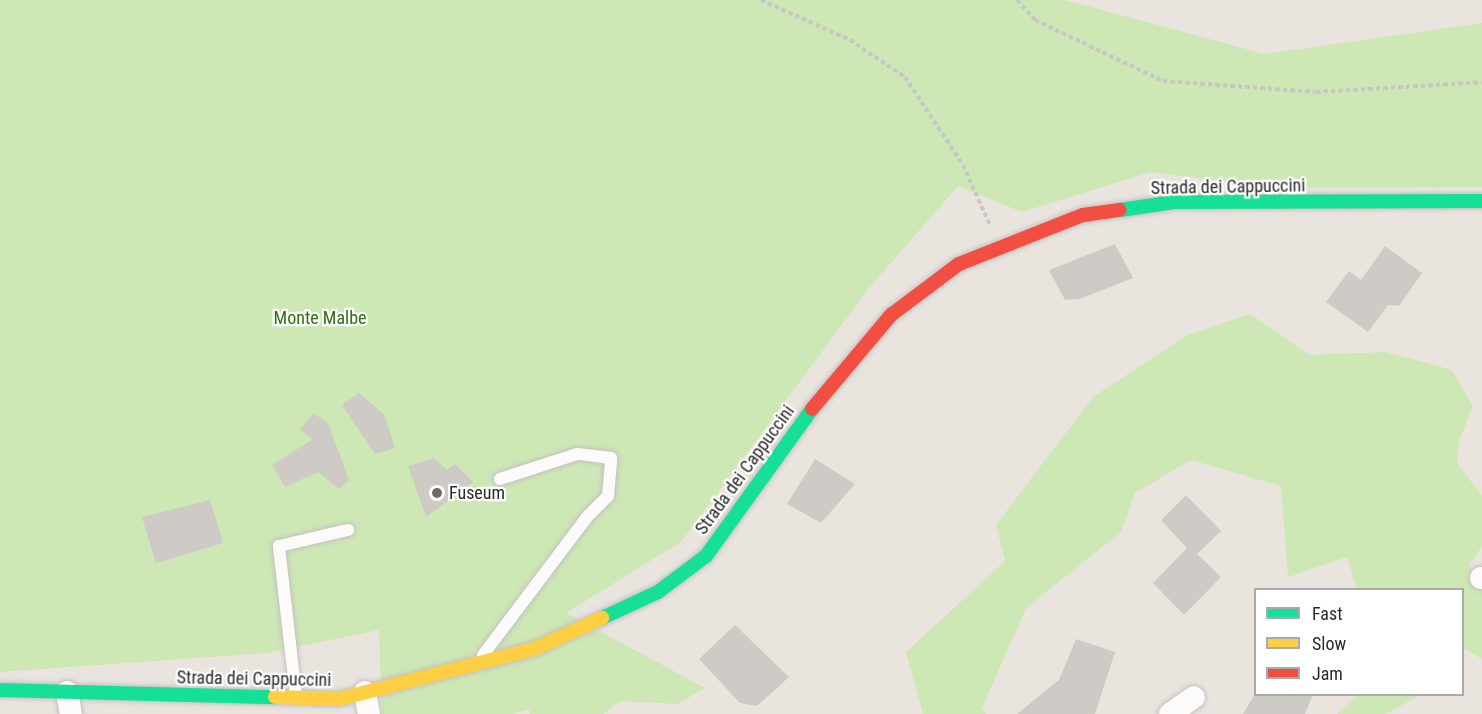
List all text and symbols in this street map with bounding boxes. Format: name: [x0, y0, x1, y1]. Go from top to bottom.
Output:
street label: Strada dei Cappuccini: [1151, 175, 1305, 199]
park label: Monte Malbe: [274, 307, 366, 329]
street label: Strada dei Cappuccini: [691, 401, 799, 539]
place label: Fuseum: [449, 482, 505, 504]
marker: Fuseum: [430, 486, 444, 500]
legend: [1254, 588, 1464, 696]
text: Fast: [1312, 603, 1343, 624]
text: Slow: [1312, 633, 1346, 654]
text: Jam: [1312, 663, 1343, 684]
street label: Strada dei Cappuccini: [177, 667, 331, 691]

